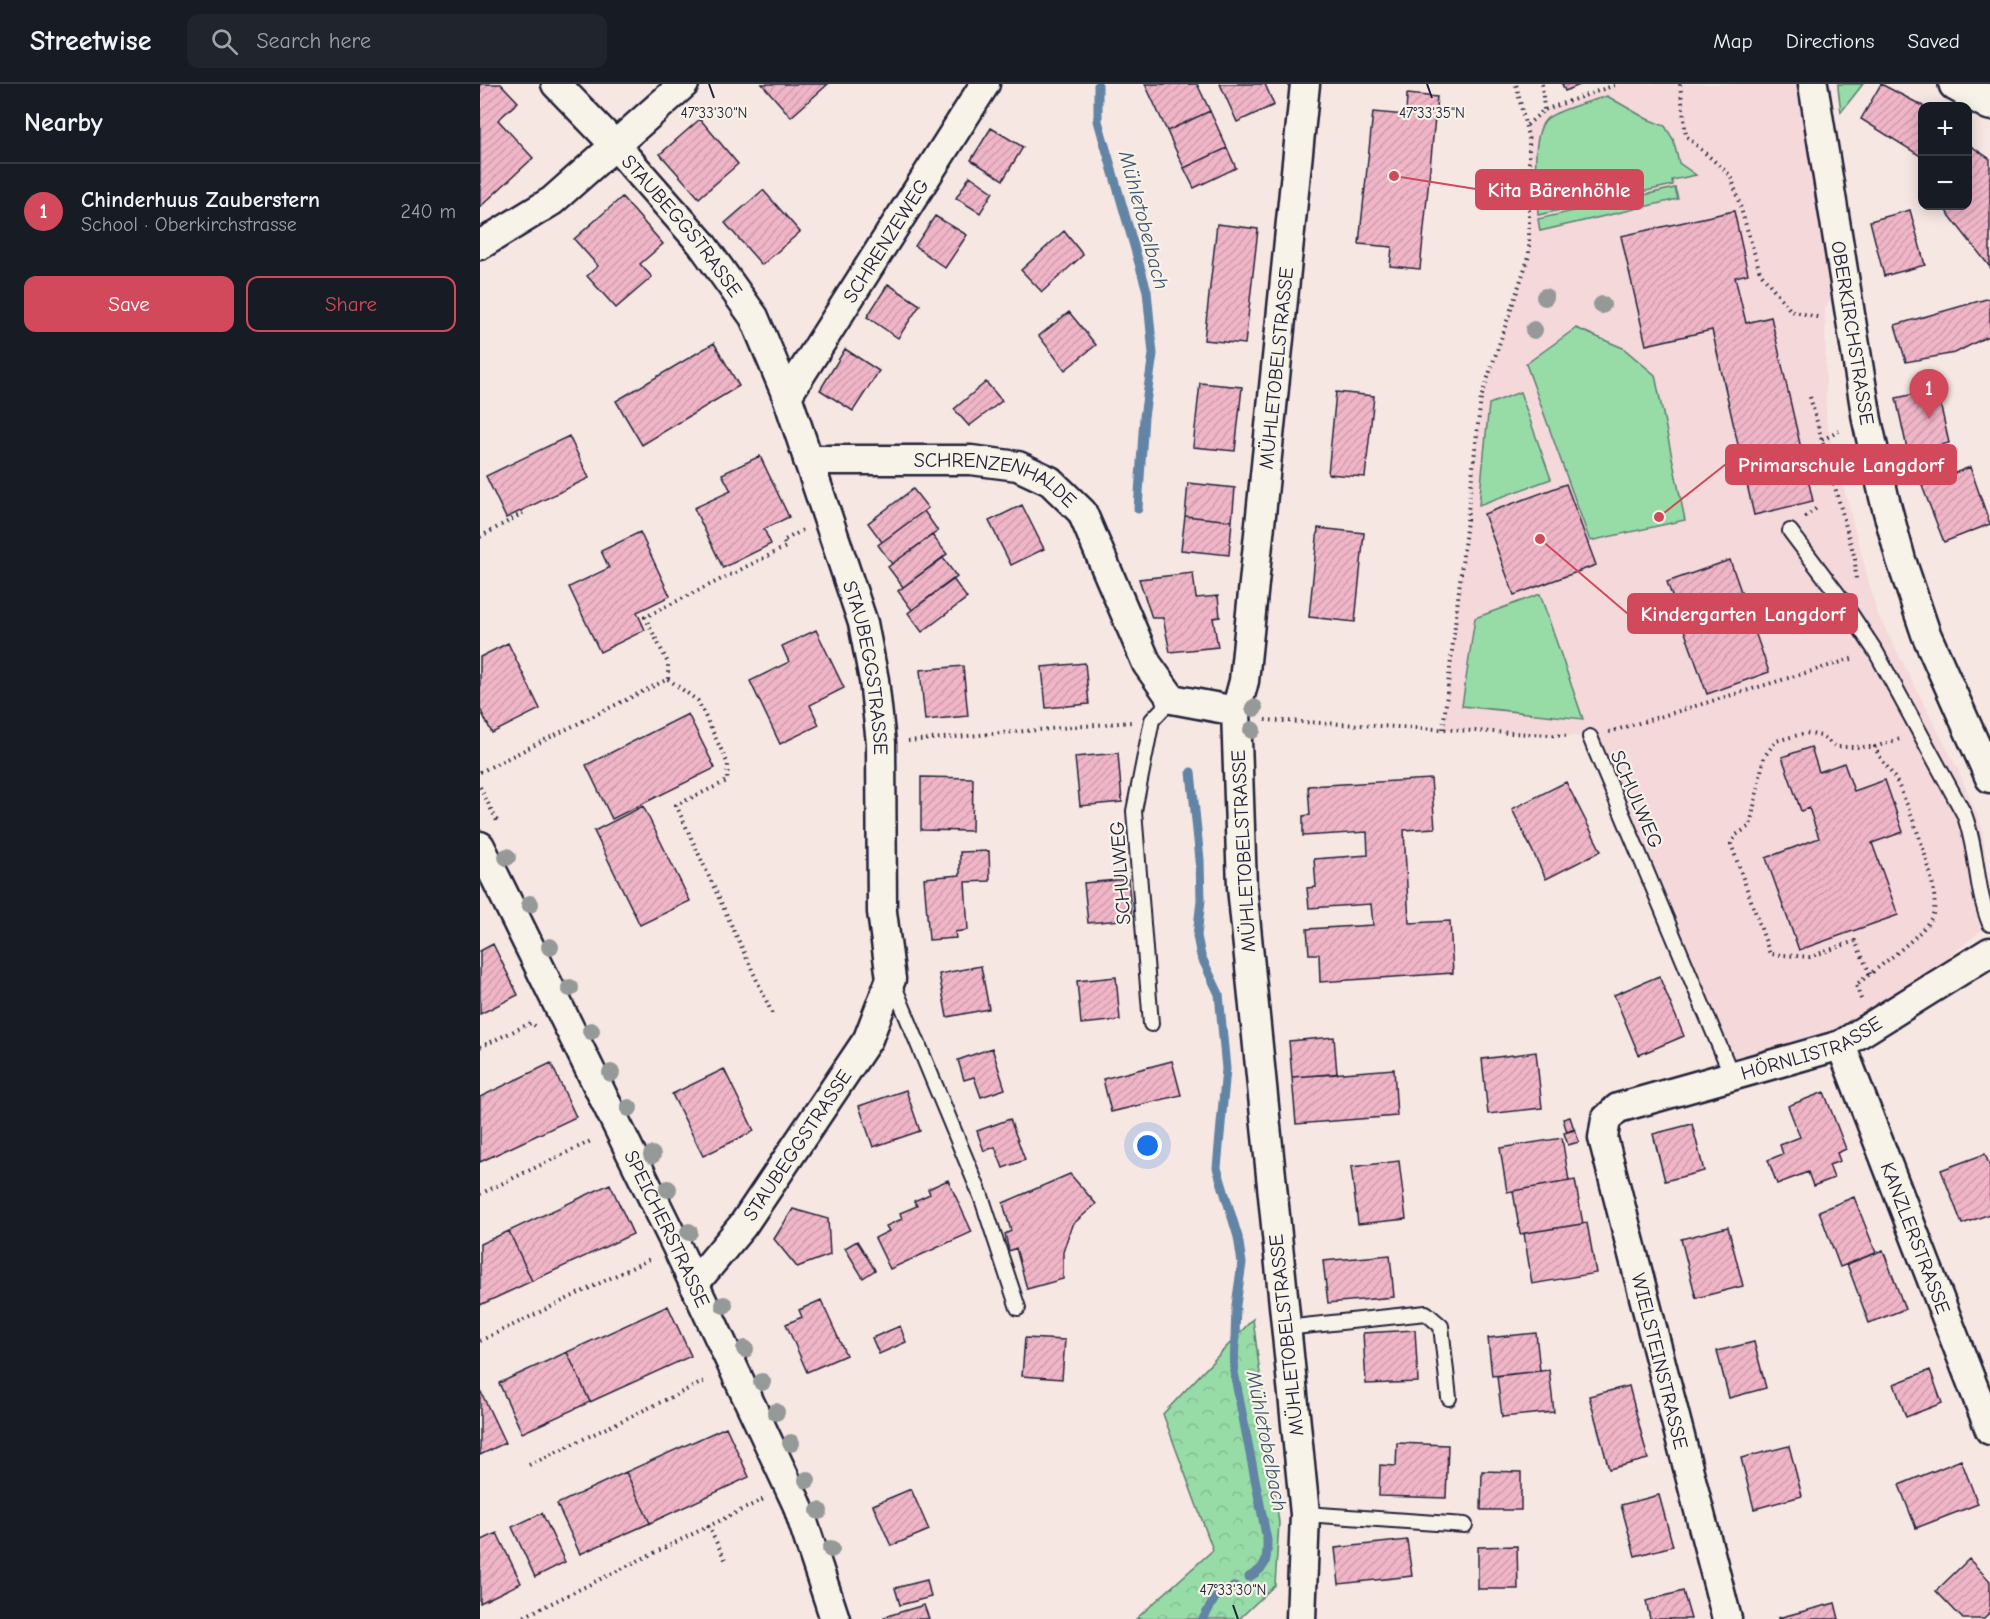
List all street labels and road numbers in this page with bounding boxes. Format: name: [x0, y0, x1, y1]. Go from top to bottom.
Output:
street label: STAUBEGGSTRASSE: [617, 150, 747, 302]
street label: SCHRENZEWEG: [838, 175, 934, 307]
street label: OBERKIRCHSTRASSE: [1826, 239, 1879, 427]
street label: MÜHLETOBELSTRASSE: [1255, 266, 1298, 470]
street label: SCHRENZENHALDE: [914, 449, 1081, 512]
street label: STAUBEGGSTRASSE: [838, 578, 892, 755]
street label: SCHULWEG: [1606, 747, 1667, 852]
street label: MÜHLETOBELSTRASSE: [1227, 749, 1260, 953]
street label: SCHULWEG: [1105, 820, 1136, 926]
street label: HÖRNLISTRASSE: [1738, 1011, 1886, 1085]
street label: STAUBEGGSTRASSE: [738, 1065, 857, 1225]
street label: SPEICHERSTRASSE: [619, 1147, 714, 1311]
street label: KANZLERSTRASSE: [1875, 1159, 1955, 1317]
street label: MÜHLETOBELSTRASSE: [1264, 1233, 1309, 1437]
street label: WIELSTEINSTRASSE: [1626, 1271, 1693, 1452]

